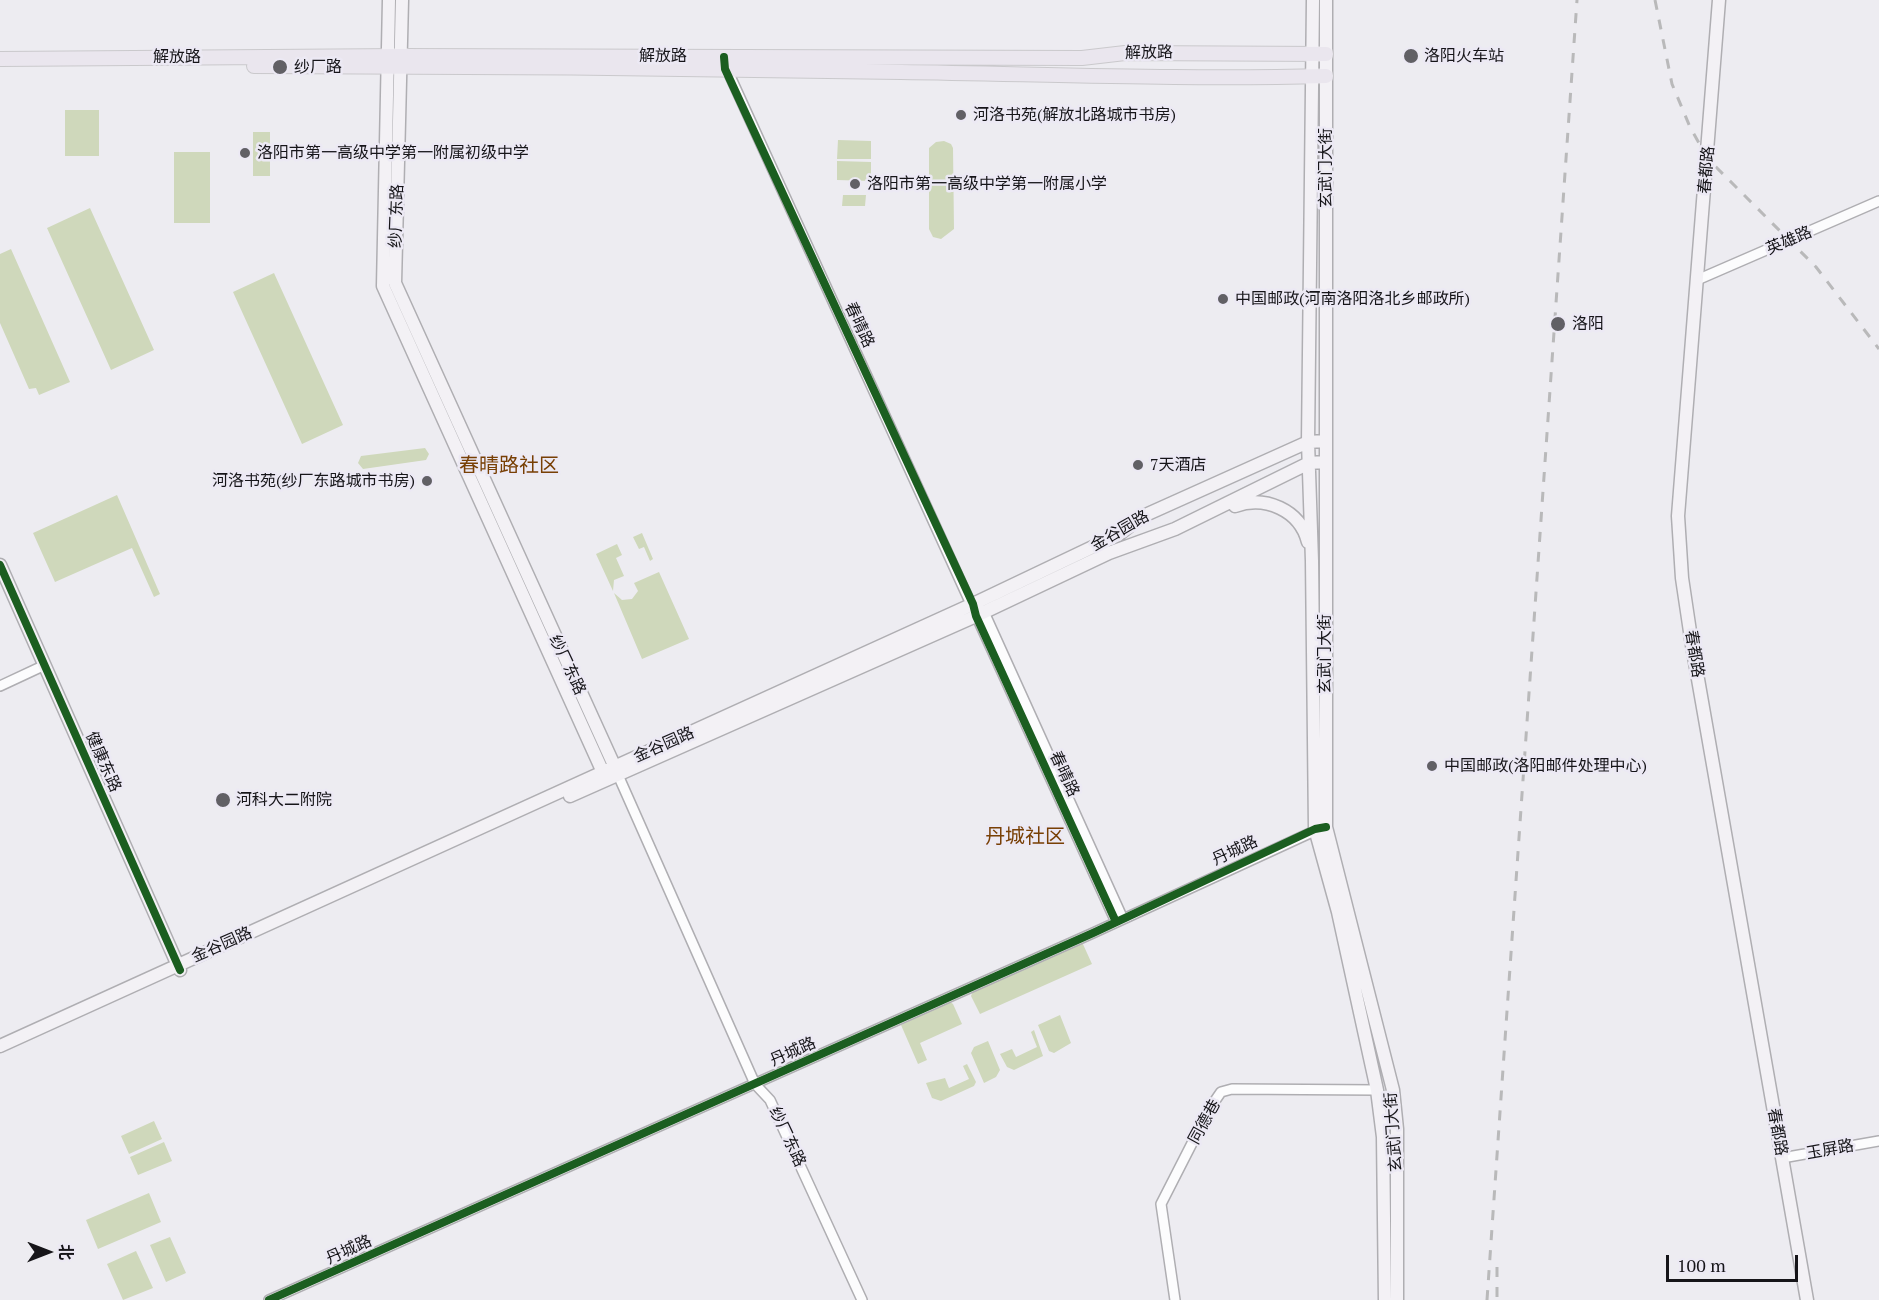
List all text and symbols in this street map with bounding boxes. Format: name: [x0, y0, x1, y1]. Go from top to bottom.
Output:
street label: 解放路: [1125, 43, 1173, 63]
street label: 解放路: [639, 46, 687, 66]
place label: 洛阳火车站: [1424, 46, 1504, 66]
street label: 解放路: [153, 47, 201, 67]
marker: 洛阳火车站: [1402, 47, 1420, 65]
place label: 纱厂路: [294, 57, 342, 77]
marker: 纱厂路: [271, 58, 289, 76]
place label: 河洛书苑(解放北路城市书房): [973, 105, 1176, 125]
marker: 河洛书苑(解放北路城市书房): [954, 108, 968, 122]
street label: 玄武门大街: [1316, 128, 1336, 208]
place label: 洛阳市第一高级中学第一附属初级中学: [257, 143, 529, 163]
street label: 春都路: [1695, 145, 1719, 195]
marker: 洛阳市第一高级中学第一附属初级中学: [238, 146, 252, 160]
place label: 洛阳市第一高级中学第一附属小学: [867, 174, 1107, 194]
marker: 洛阳市第一高级中学第一附属小学: [848, 177, 862, 191]
street label: 纱厂东路: [386, 184, 408, 248]
street label: 英雄路: [1763, 223, 1815, 259]
place label: 中国邮政(河南洛阳洛北乡邮政所): [1235, 289, 1470, 309]
marker: 中国邮政(河南洛阳洛北乡邮政所): [1216, 292, 1230, 306]
street label: 春晴路: [840, 299, 878, 351]
place label: 洛阳: [1572, 314, 1604, 334]
marker: 洛阳: [1549, 315, 1567, 333]
district label: 春晴路社区: [459, 454, 559, 478]
place label: 7天酒店: [1150, 455, 1207, 475]
marker: 7天酒店: [1131, 458, 1145, 472]
place label: 河洛书苑(纱厂东路城市书房): [212, 471, 415, 491]
marker: 河洛书苑(纱厂东路城市书房): [420, 474, 434, 488]
street label: 金谷园路: [1087, 507, 1153, 555]
street label: 玄武门大街: [1315, 614, 1335, 694]
street label: 春都路: [1681, 629, 1707, 679]
street label: 纱厂东路: [545, 632, 589, 698]
street label: 金谷园路: [631, 723, 697, 767]
street label: 健康东路: [81, 729, 125, 795]
street label: 春晴路: [1045, 748, 1083, 800]
place label: 中国邮政(洛阳邮件处理中心): [1444, 756, 1647, 776]
marker: 中国邮政(洛阳邮件处理中心): [1425, 759, 1439, 773]
place label: 河科大二附院: [236, 790, 332, 810]
marker: 河科大二附院: [214, 791, 232, 809]
district label: 丹城社区: [985, 825, 1065, 849]
street label: 丹城路: [1209, 832, 1261, 870]
street label: 金谷园路: [189, 923, 255, 967]
street label: 丹城路: [767, 1033, 819, 1071]
street label: 玄武门大街: [1382, 1091, 1406, 1173]
street label: 同德巷: [1185, 1096, 1225, 1148]
street label: 纱厂东路: [765, 1104, 809, 1170]
street label: 春都路: [1763, 1107, 1791, 1157]
street label: 玉屏路: [1805, 1136, 1855, 1164]
north arrow: [18, 1222, 78, 1282]
street label: 丹城路: [323, 1231, 375, 1269]
scale bar: [1669, 1243, 1801, 1281]
text: 北: [55, 1244, 77, 1260]
text: 100 m: [1677, 1253, 1726, 1277]

